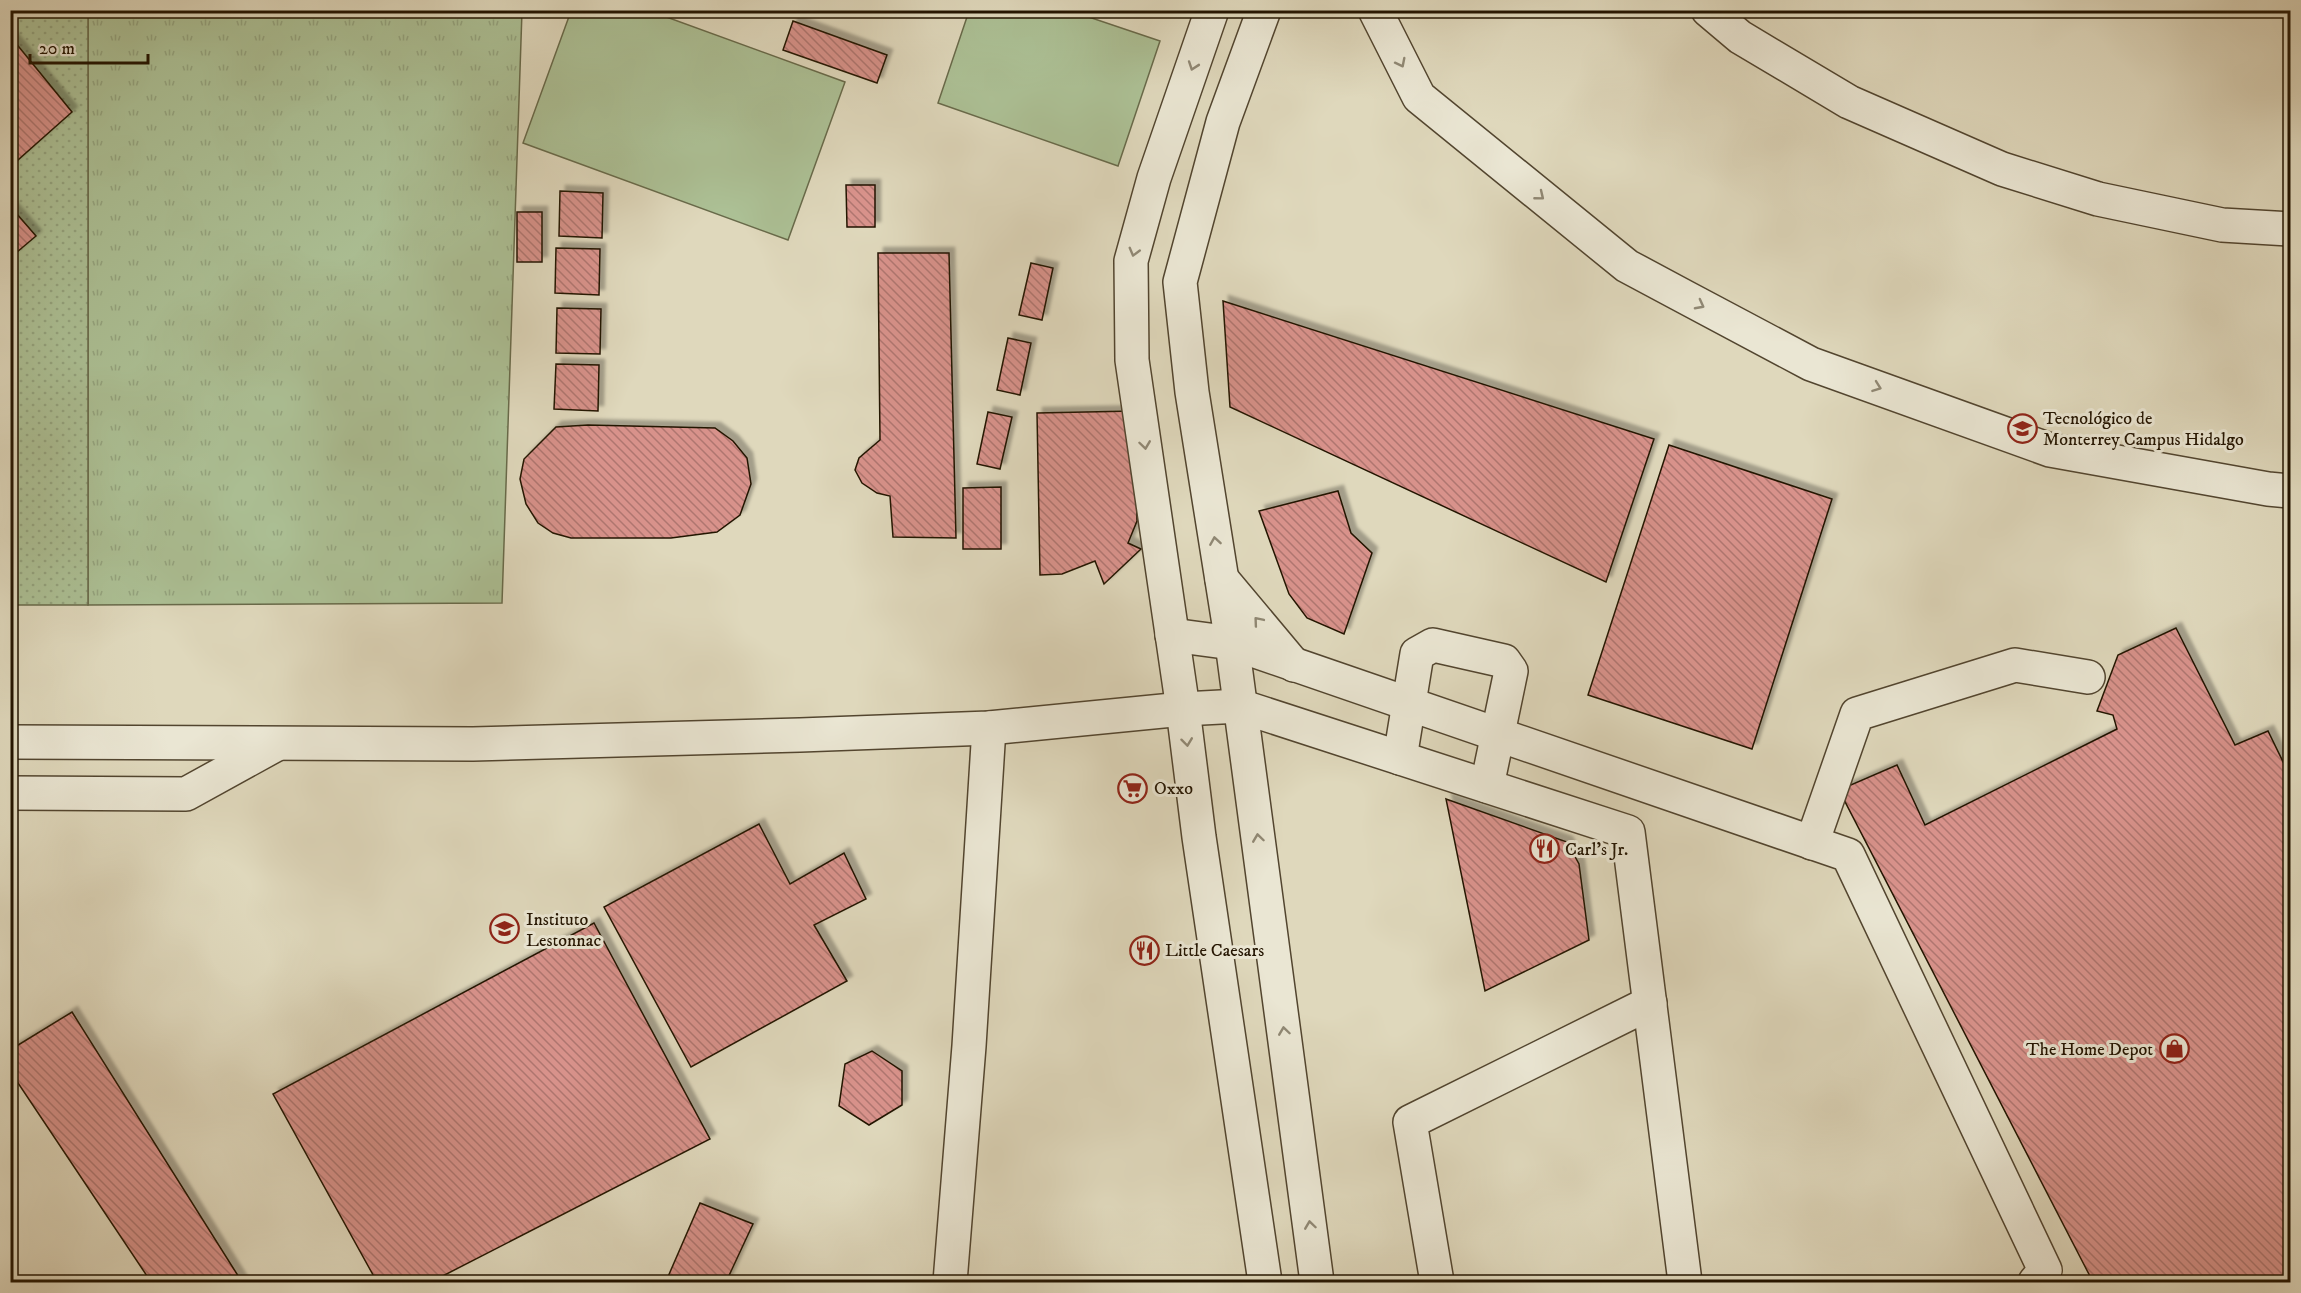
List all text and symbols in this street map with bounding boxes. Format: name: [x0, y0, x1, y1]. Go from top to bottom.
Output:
scale bar: [30, 27, 148, 65]
text: 20 m: [39, 38, 75, 60]
one-way arrow: [1394, 56, 1405, 67]
one-way arrow: [1187, 60, 1200, 71]
one-way arrow: [1533, 188, 1544, 199]
one-way arrow: [1129, 246, 1141, 256]
one-way arrow: [1694, 298, 1704, 309]
one-way arrow: [1871, 380, 1881, 393]
place label: Tecnológico de Monterrey Campus Hidalgo: [2043, 408, 2244, 451]
school or university icon: Tecnológico de Monterrey Campus Hidalgo: [2006, 412, 2038, 444]
one-way arrow: [1138, 441, 1150, 450]
one-way arrow: [1210, 536, 1222, 546]
one-way arrow: [1254, 617, 1265, 628]
one-way arrow: [1180, 738, 1193, 747]
supermarket icon: Oxxo: [1117, 772, 1149, 804]
place label: Oxxo: [1154, 778, 1193, 800]
one-way arrow: [1252, 833, 1265, 843]
restaurant icon: Carl's Jr.: [1528, 833, 1560, 865]
place label: Carl's Jr.: [1565, 839, 1628, 861]
place label: Instituto Lestonnac: [526, 909, 601, 952]
school or university icon: Instituto Lestonnac: [489, 913, 521, 945]
restaurant icon: Little Caesars: [1128, 934, 1160, 966]
place label: Little Caesars: [1165, 940, 1264, 962]
one-way arrow: [1278, 1027, 1290, 1036]
shop icon: The Home Depot: [2158, 1033, 2190, 1065]
place label: The Home Depot: [2026, 1039, 2153, 1061]
one-way arrow: [1304, 1220, 1316, 1229]

